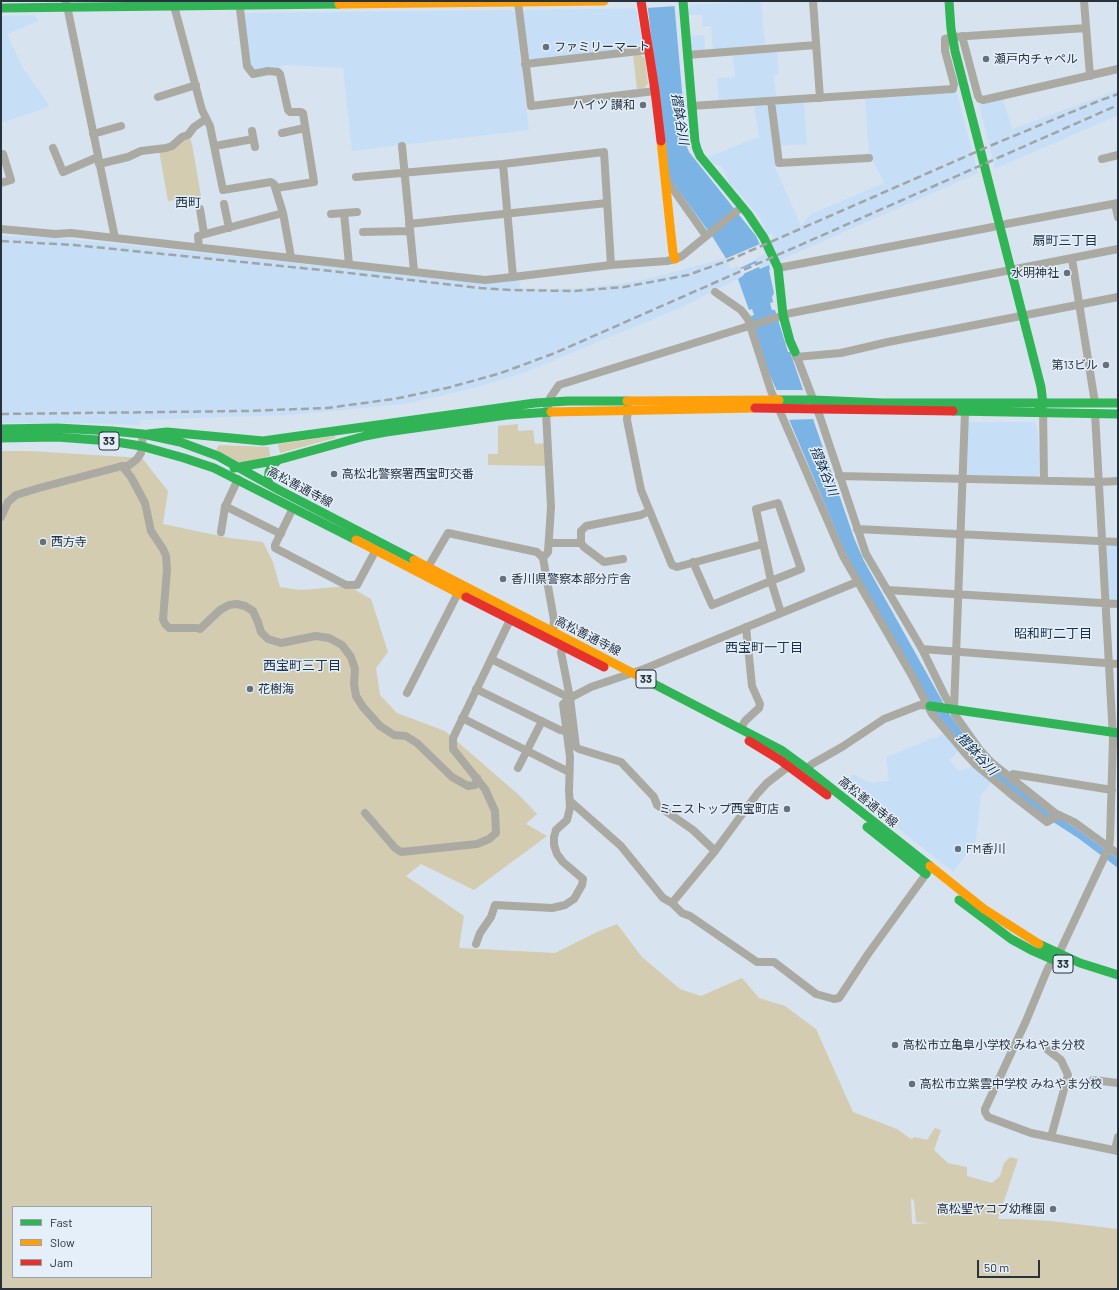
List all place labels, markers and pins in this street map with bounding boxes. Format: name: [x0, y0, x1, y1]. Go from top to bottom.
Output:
place label: ファミリーマート: [554, 40, 650, 54]
marker: ファミリーマート: [541, 42, 551, 52]
place label: 瀬戸内チャペル: [994, 52, 1078, 66]
marker: 瀬戸内チャペル: [981, 54, 991, 64]
place label: ハイツ 讃和: [573, 98, 635, 112]
marker: ハイツ 讃和: [638, 100, 648, 110]
place label: 水明神社: [1011, 266, 1059, 280]
marker: 水明神社: [1062, 268, 1072, 278]
place label: 第13ビル: [1052, 358, 1098, 372]
marker: 第13ビル: [1101, 360, 1111, 370]
place label: 高松北警察署西宝町交番: [342, 467, 474, 481]
marker: 高松北警察署西宝町交番: [329, 469, 339, 479]
place label: 西方寺: [51, 535, 87, 549]
marker: 西方寺: [38, 537, 48, 547]
place label: 香川県警察本部分庁舎: [511, 572, 631, 586]
marker: 香川県警察本部分庁舎: [498, 574, 508, 584]
place label: 花樹海: [258, 682, 294, 696]
marker: 花樹海: [245, 684, 255, 694]
place label: ミニストップ西宝町店: [659, 802, 779, 816]
marker: ミニストップ西宝町店: [782, 804, 792, 814]
place label: FM香川: [966, 842, 1005, 856]
marker: FM香川: [953, 844, 963, 854]
place label: 高松市立亀阜小学校 みねやま分校: [903, 1038, 1085, 1052]
marker: 高松市立亀阜小学校 みねやま分校: [890, 1040, 900, 1050]
place label: 高松市立紫雲中学校 みねやま分校: [920, 1077, 1102, 1091]
marker: 高松市立紫雲中学校 みねやま分校: [907, 1079, 917, 1089]
place label: 高松聖ヤコブ幼稚園: [937, 1202, 1045, 1216]
marker: 高松聖ヤコブ幼稚園: [1048, 1204, 1058, 1214]

